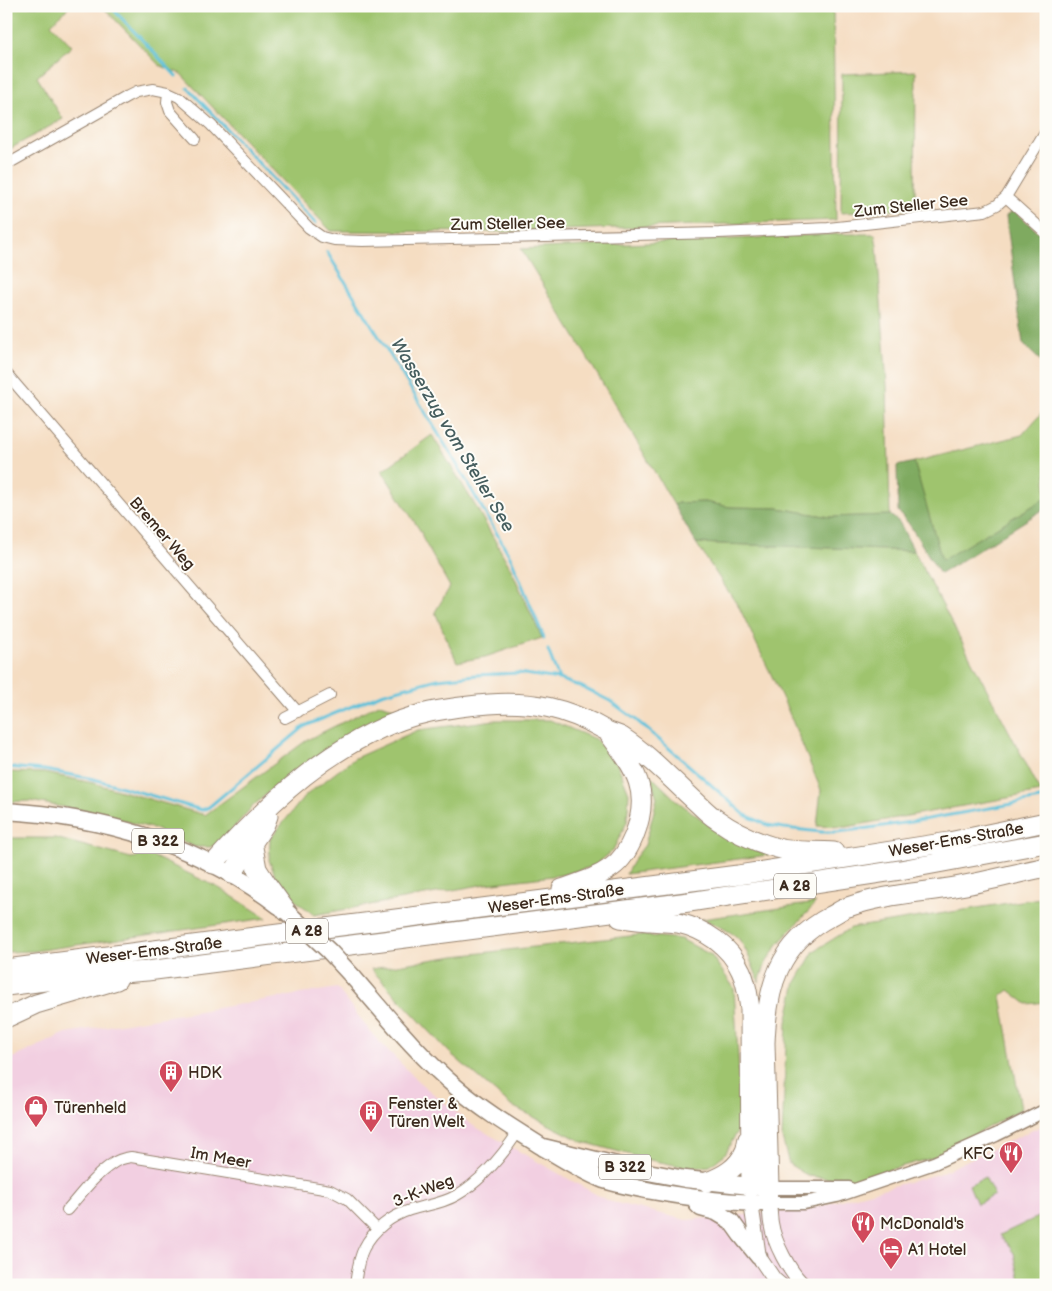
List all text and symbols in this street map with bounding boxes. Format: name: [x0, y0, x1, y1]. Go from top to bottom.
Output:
street label: Zum Steller See: [852, 191, 969, 222]
street label: Zum Steller See: [450, 214, 566, 235]
water label: Wasserzug vom Steller See: [386, 334, 519, 536]
street label: Bremer Weg: [125, 494, 199, 574]
street label: Weser-Ems-Straße: [887, 819, 1026, 862]
road number: B 322: [132, 828, 184, 854]
road number: A 28: [774, 874, 816, 898]
street label: Weser-Ems-Straße: [487, 880, 626, 918]
road number: A 28: [286, 918, 328, 944]
street label: Weser-Ems-Straße: [85, 934, 224, 969]
building icon: HDK: [158, 1059, 184, 1093]
place label: HDK: [188, 1064, 222, 1083]
shop icon: Türenheld: [23, 1094, 49, 1128]
place label: Fenster & Türen Welt: [388, 1095, 465, 1132]
place label: Türenheld: [54, 1099, 126, 1118]
building icon: Fenster & Türen Welt: [358, 1099, 384, 1133]
restaurant icon: KFC: [998, 1140, 1024, 1174]
street label: Im Meer: [189, 1144, 253, 1173]
place label: KFC: [963, 1145, 994, 1164]
road number: B 322: [599, 1154, 651, 1180]
street label: 3-K-Weg: [390, 1171, 457, 1212]
restaurant icon: McDonald's: [850, 1210, 876, 1244]
place label: McDonald's: [880, 1215, 964, 1234]
hotel icon: A1 Hotel: [878, 1236, 904, 1270]
place label: A1 Hotel: [908, 1241, 966, 1260]

